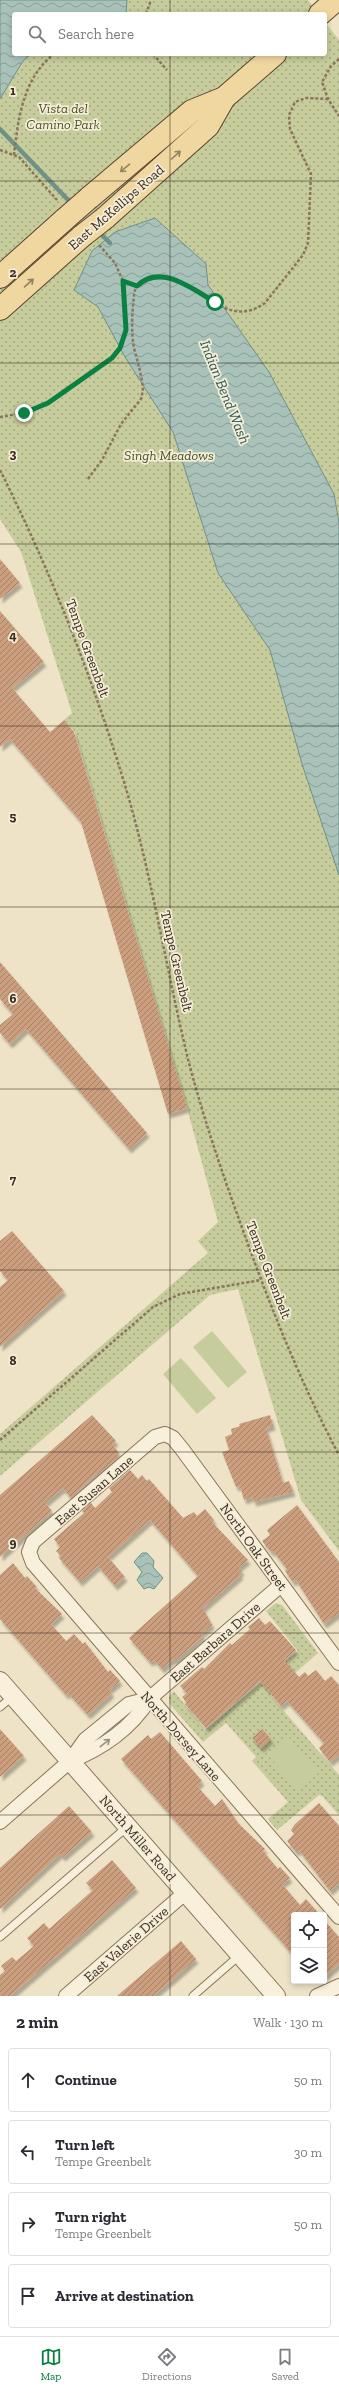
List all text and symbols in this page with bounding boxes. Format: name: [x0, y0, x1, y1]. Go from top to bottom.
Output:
search box: [12, 12, 327, 56]
icon: search: [26, 23, 48, 45]
text: Search here: [58, 25, 134, 43]
text: 1: [10, 83, 16, 98]
park label: Vista del Camino Park: [26, 100, 100, 133]
one-way arrow: [170, 150, 181, 159]
street label: East McKellips Road: [65, 161, 168, 254]
one-way arrow: [119, 164, 130, 173]
text: 2: [10, 265, 17, 280]
one-way arrow: [24, 279, 35, 288]
route start: [206, 293, 224, 311]
water label: Indian Bend Wash: [196, 337, 254, 447]
route end: [15, 404, 33, 422]
text: 3: [10, 446, 17, 461]
park label: Singh Meadows: [124, 447, 214, 464]
street label: Tempe Greenbelt: [62, 597, 114, 701]
text: 4: [9, 628, 17, 643]
text: 5: [10, 809, 17, 824]
street label: Tempe Greenbelt: [157, 909, 197, 1014]
text: 6: [10, 991, 17, 1006]
text: 7: [10, 1172, 17, 1187]
street label: Tempe Greenbelt: [242, 1219, 295, 1322]
text: 8: [9, 1353, 17, 1368]
street label: East Susan Lane: [52, 1452, 137, 1529]
street label: North Oak Street: [216, 1500, 291, 1595]
text: 9: [10, 1535, 17, 1550]
street label: East Barbara Drive: [167, 1598, 264, 1686]
street label: North Dorsey Lane: [137, 1688, 225, 1785]
one-way arrow: [99, 1739, 110, 1747]
street label: North Miller Road: [96, 1792, 180, 1885]
street label: East Valerie Drive: [80, 1903, 173, 1986]
map controls: [291, 1912, 327, 1984]
button: locate: [291, 1912, 327, 1948]
button: layers: [291, 1948, 327, 1984]
text: 2 min: [16, 2012, 58, 2032]
text: Walk · 130 m: [253, 2015, 323, 2030]
icon: ahead: [17, 2069, 39, 2091]
text: Continue: [55, 2071, 117, 2089]
text: 50 m: [294, 2073, 322, 2088]
text: Turn left: [55, 2136, 115, 2154]
icon: left: [17, 2141, 39, 2163]
text: 30 m: [294, 2145, 322, 2160]
text: Tempe Greenbelt: [55, 2154, 151, 2169]
text: Turn right: [55, 2208, 126, 2226]
icon: right: [17, 2213, 39, 2235]
text: 50 m: [294, 2217, 322, 2232]
text: Tempe Greenbelt: [55, 2226, 151, 2241]
icon: arrive: [17, 2285, 39, 2307]
text: Arrive at destination: [55, 2287, 194, 2305]
tab: Map: [40, 2346, 62, 2383]
tab: Directions: [142, 2346, 192, 2383]
tab: Saved: [271, 2346, 299, 2383]

